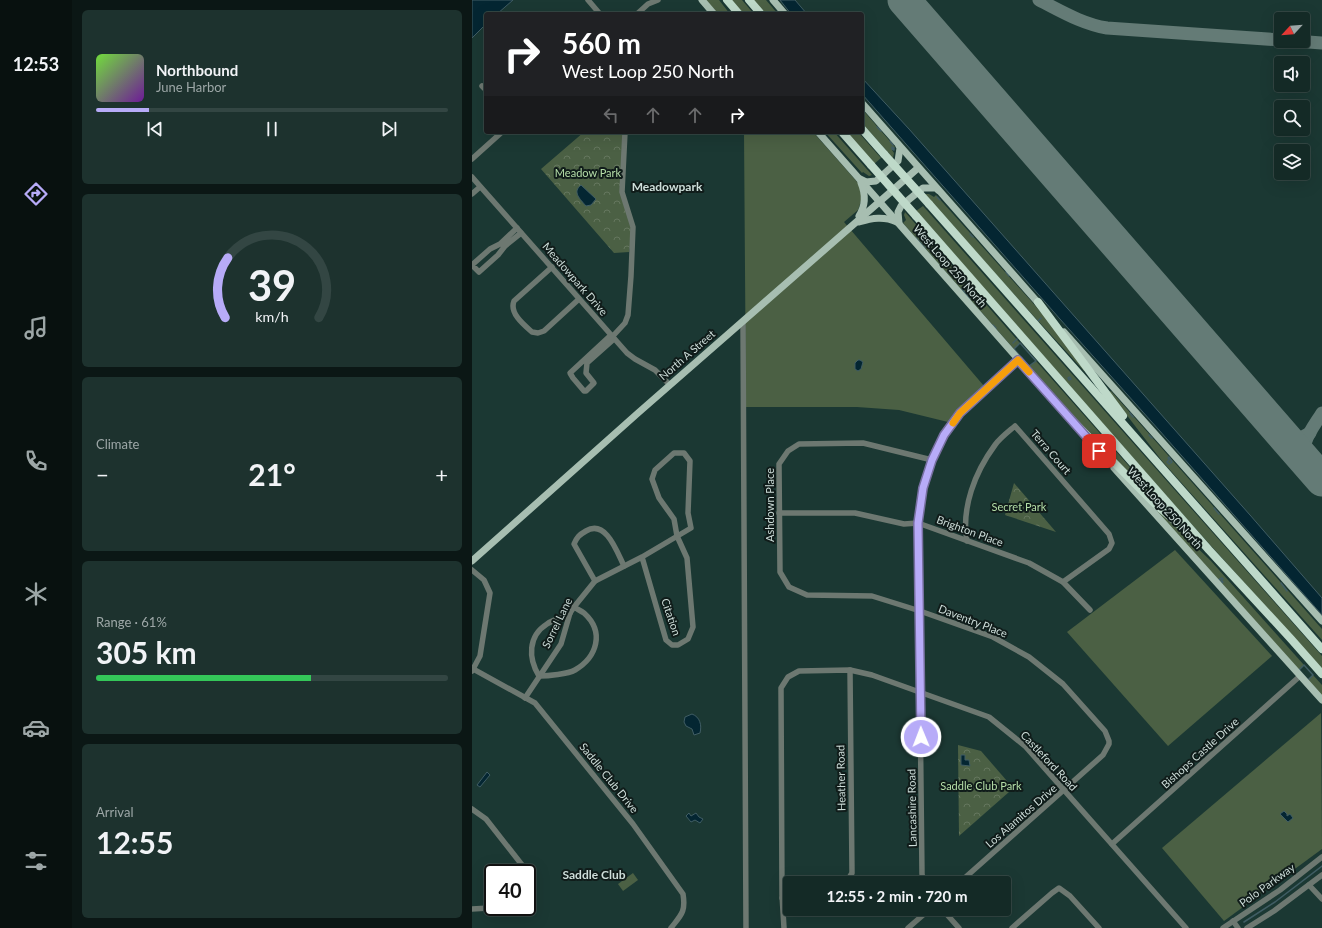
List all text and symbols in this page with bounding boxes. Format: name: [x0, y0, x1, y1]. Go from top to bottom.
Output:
north arrow: [1274, 12, 1310, 48]
map controls: [1274, 12, 1310, 180]
text: 560 m: [562, 26, 641, 60]
icon: right: [496, 28, 548, 80]
text: 12:53: [13, 53, 59, 75]
button: sound: [1274, 56, 1310, 92]
text: West Loop 250 North: [562, 60, 734, 82]
text: Northbound: [156, 61, 238, 79]
text: June Harbor: [156, 79, 226, 95]
button: search: [1274, 100, 1310, 136]
icon: left: [600, 104, 622, 126]
icon: ahead: [642, 104, 664, 126]
icon: ahead: [684, 104, 706, 126]
icon: right: [726, 104, 748, 126]
icon: previous: [144, 118, 166, 140]
icon: pause: [261, 118, 283, 140]
icon: next: [378, 118, 400, 140]
button: layers: [1274, 144, 1310, 180]
park label: Meadow Park: [555, 166, 622, 179]
district label: Meadowpark: [632, 179, 703, 194]
icon: directions: [22, 180, 50, 208]
street label: West Loop 250 North: [911, 222, 990, 310]
street label: Meadowpark Drive: [540, 239, 611, 318]
text: 39: [248, 260, 296, 310]
text: km/h: [255, 308, 289, 325]
icon: music: [22, 314, 50, 342]
street label: North A Street: [656, 327, 717, 382]
street label: Terra Court: [1029, 427, 1074, 477]
pin: [1082, 434, 1116, 468]
text: Climate: [96, 436, 139, 452]
icon: arrive: [1088, 440, 1110, 462]
icon: phone: [22, 447, 50, 475]
text: 21°: [248, 456, 296, 492]
text: −: [96, 461, 109, 488]
text: +: [435, 461, 448, 488]
street label: West Loop 250 North: [1125, 464, 1205, 551]
street label: Ashdown Place: [763, 468, 776, 542]
park label: Secret Park: [992, 500, 1047, 513]
street label: Brighton Place: [935, 512, 1006, 549]
icon: climate: [22, 580, 50, 608]
street label: Sorrel Lane: [539, 595, 574, 650]
street label: Citation: [659, 597, 684, 637]
street label: Daventry Place: [937, 601, 1010, 640]
text: Range · 61%: [96, 614, 167, 630]
text: 305 km: [96, 634, 197, 670]
icon: car: [22, 714, 50, 742]
street label: Bishops Castle Drive: [1158, 714, 1241, 791]
position arrow: [900, 716, 942, 758]
street label: Castleford Road: [1018, 728, 1080, 793]
street label: Saddle Club Drive: [577, 740, 642, 815]
street label: Heather Road: [833, 745, 848, 811]
street label: Lancashire Road: [904, 769, 919, 847]
park label: Saddle Club Park: [940, 779, 1022, 792]
street label: Los Alamitos Drive: [983, 781, 1059, 850]
text: Arrival: [96, 804, 133, 820]
text: 12:55: [96, 824, 173, 860]
icon: filters: [22, 847, 50, 875]
street label: Polo Parkway: [1236, 860, 1297, 909]
speed limit sign: 40: [484, 864, 536, 916]
district label: Saddle Club: [562, 867, 626, 882]
text: 12:55 · 2 min · 720 m: [827, 887, 967, 905]

